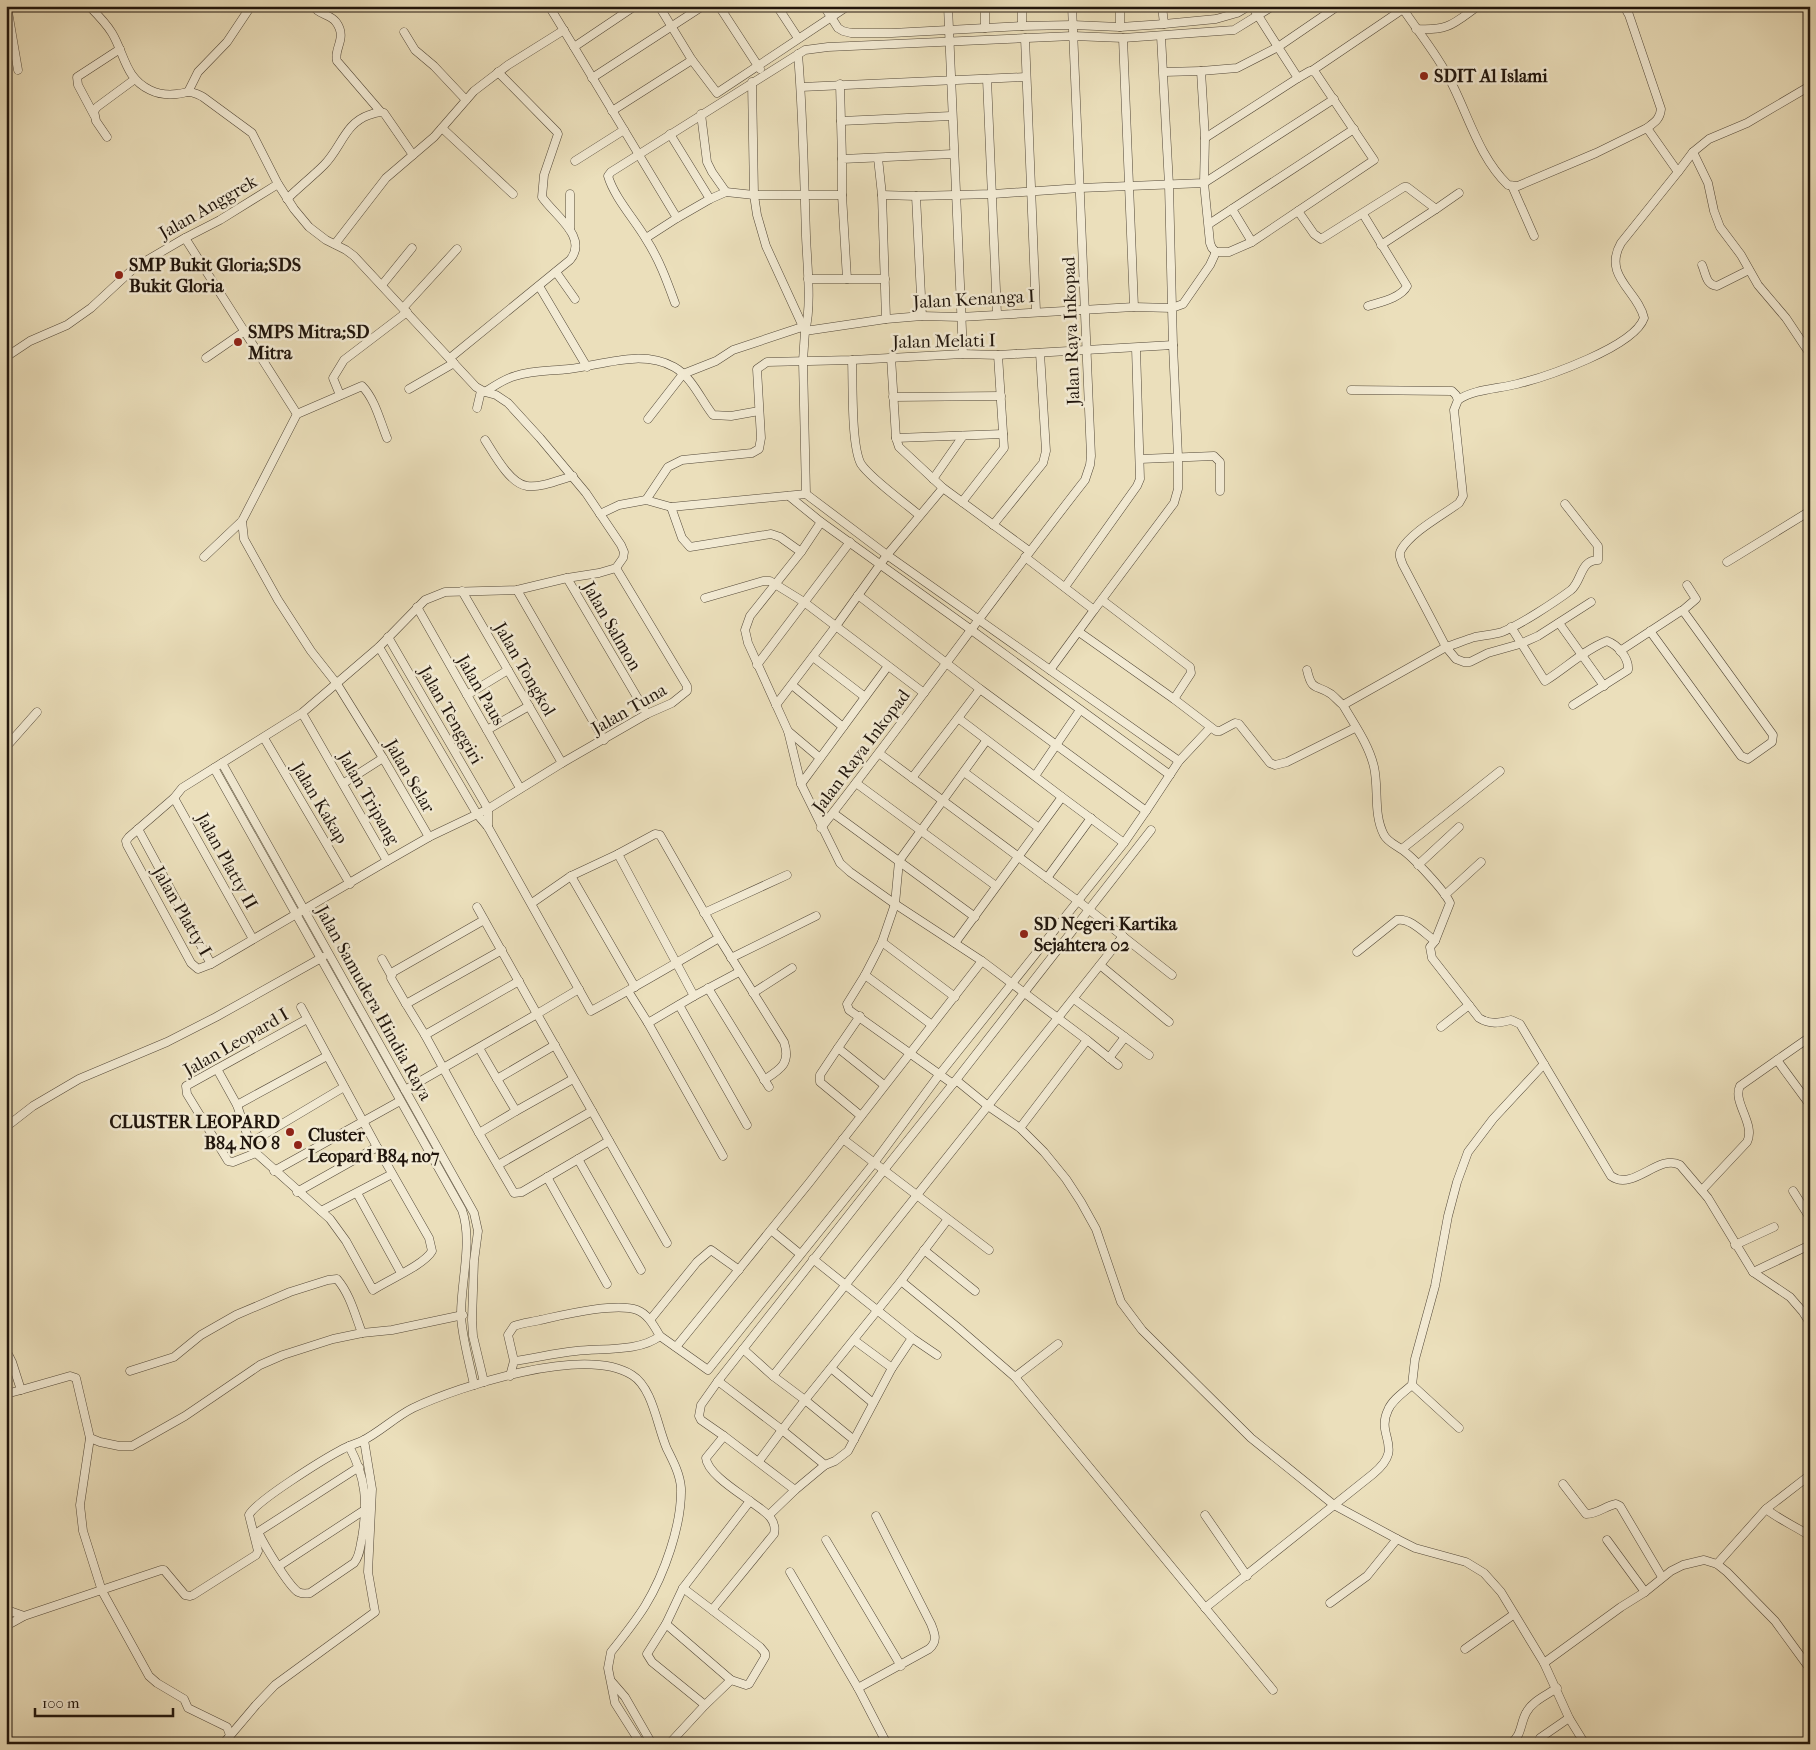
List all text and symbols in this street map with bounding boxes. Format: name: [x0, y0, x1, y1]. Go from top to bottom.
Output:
place label: SDIT Al Islami: [1434, 66, 1548, 87]
marker: SDIT Al Islami: [1418, 70, 1430, 82]
street label: Jalan Anggrek: [154, 171, 262, 245]
place label: SMP Bukit Gloria;SDS Bukit Gloria: [129, 255, 301, 297]
street label: Jalan Raya Inkopad: [1058, 256, 1085, 408]
marker: SMP Bukit Gloria;SDS Bukit Gloria: [113, 269, 125, 281]
street label: Jalan Kenanga I: [911, 286, 1036, 313]
place label: SMPS Mitra;SD Mitra: [247, 322, 370, 364]
street label: Jalan Melati I: [890, 330, 996, 353]
marker: SMPS Mitra;SD Mitra: [232, 336, 244, 348]
street label: Jalan Salmon: [577, 576, 646, 675]
street label: Jalan Tongkol: [488, 617, 560, 720]
street label: Jalan Paus: [451, 649, 509, 730]
street label: Jalan Tenggiri: [413, 661, 487, 769]
street label: Jalan Tuna: [586, 679, 671, 740]
street label: Jalan Raya Inkopad: [807, 685, 915, 819]
street label: Jalan Selar: [379, 734, 439, 817]
street label: Jalan Tripang: [332, 746, 404, 849]
street label: Jalan Kakap: [286, 757, 352, 848]
street label: Jalan Platty II: [191, 808, 262, 913]
street label: Jalan Platty I: [147, 861, 216, 960]
street label: Jalan Samudera Hindia Raya: [310, 900, 436, 1105]
place label: SD Negeri Kartika Sejahtera 02: [1034, 914, 1178, 956]
marker: SD Negeri Kartika Sejahtera 02: [1018, 928, 1030, 940]
street label: Jalan Leopard I: [178, 1004, 292, 1082]
place label: CLUSTER LEOPARD B84 NO 8: [109, 1112, 280, 1154]
place label: Cluster Leopard B84 no7: [308, 1125, 440, 1167]
marker: CLUSTER LEOPARD B84 NO 8: [284, 1126, 296, 1138]
marker: Cluster Leopard B84 no7: [292, 1139, 304, 1151]
scale bar: [35, 1685, 172, 1717]
text: 100 m: [42, 1694, 80, 1712]

